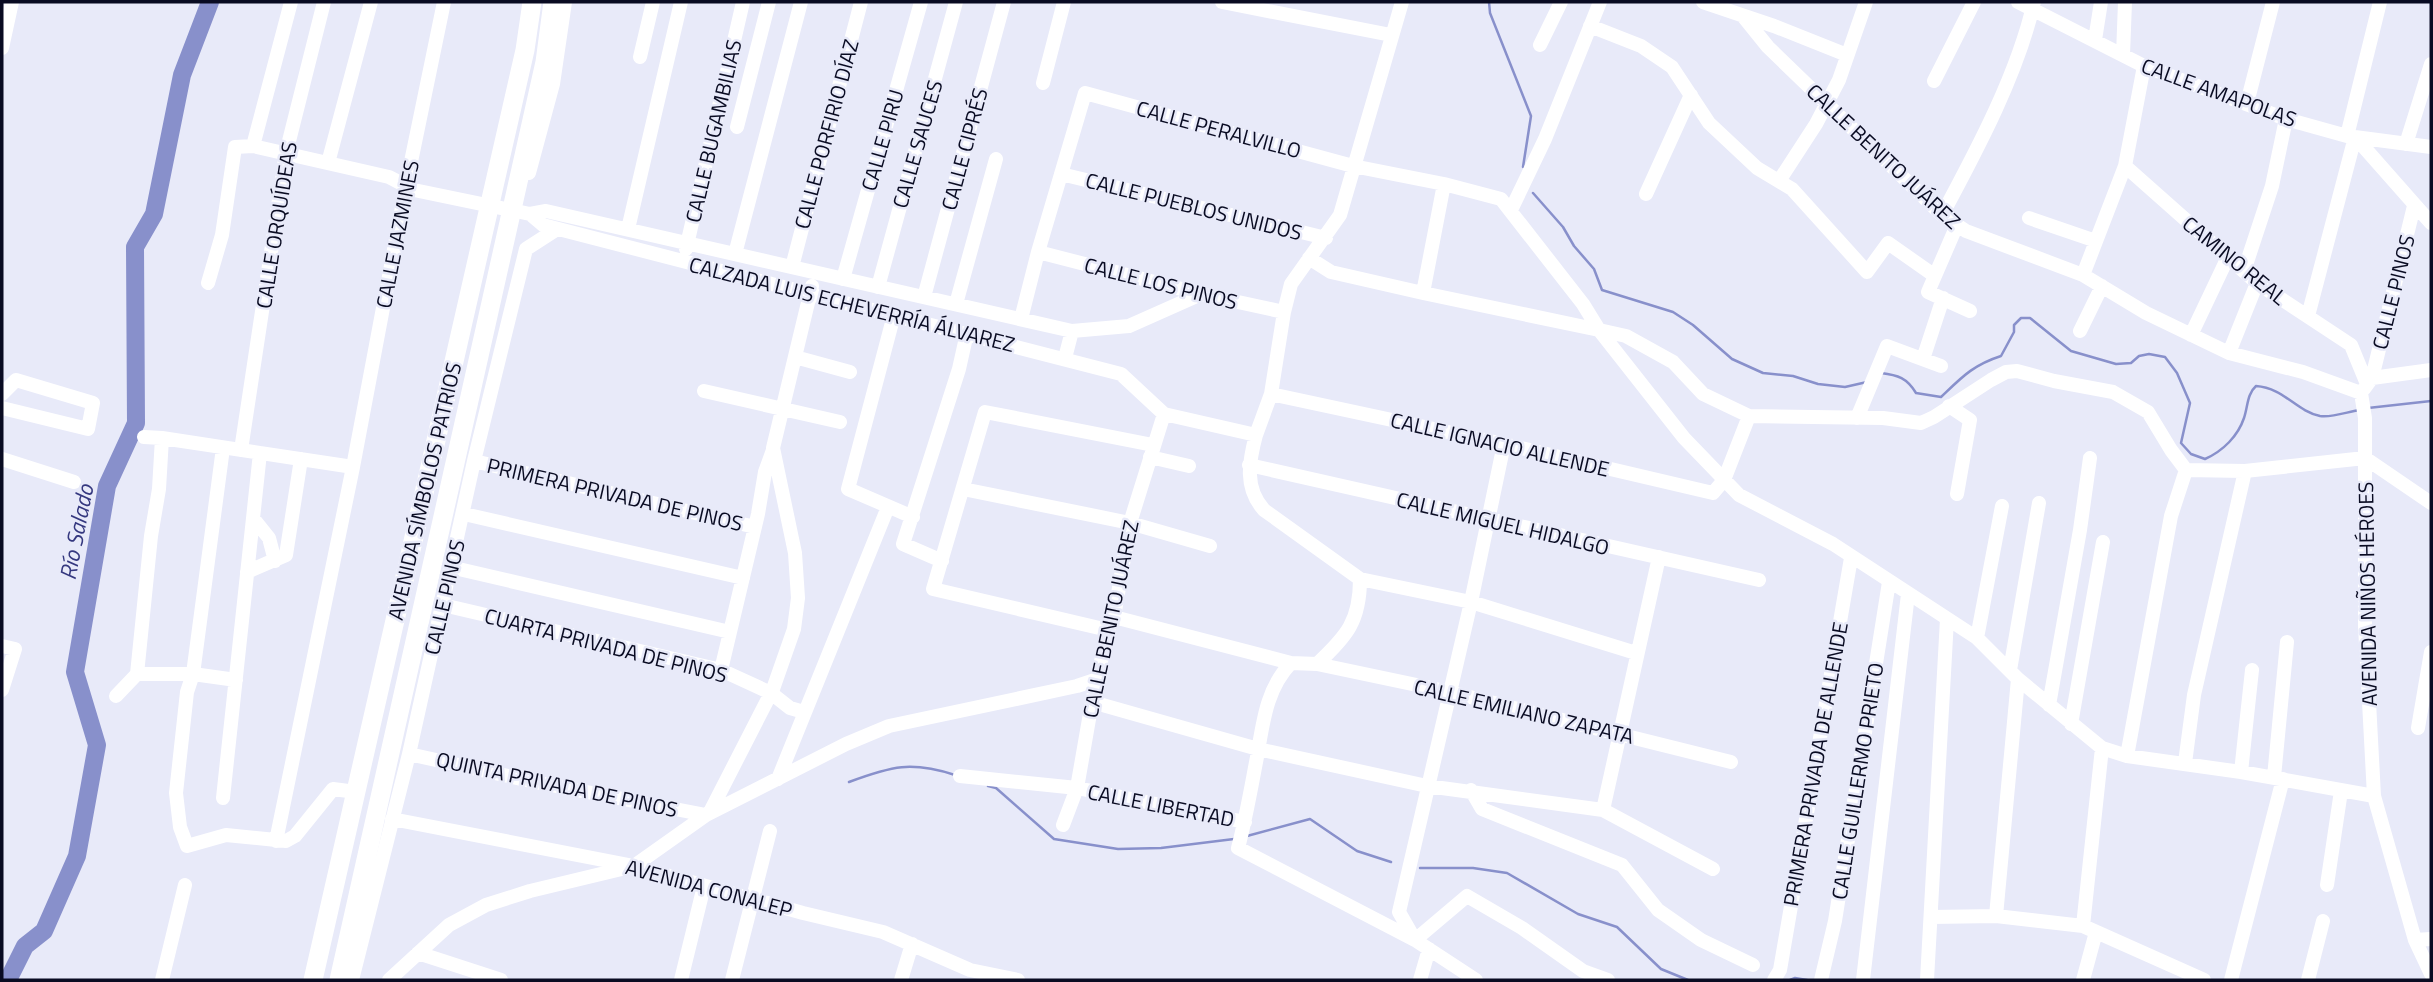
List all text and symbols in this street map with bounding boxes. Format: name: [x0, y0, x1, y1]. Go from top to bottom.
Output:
street label: CALLE BUGAMBILIAS: [676, 36, 750, 226]
street label: CALLE PORFIRIO DÍAZ: [785, 36, 867, 232]
street label: CALLE AMAPOLAS: [2137, 49, 2301, 135]
street label: CALLE SAUCES: [883, 76, 951, 212]
street label: CALLE BENITO JUÁREZ: [1800, 76, 1968, 236]
street label: CALLE CIPRÉS: [932, 84, 996, 214]
street label: CALLE PIRU: [852, 85, 912, 195]
street label: CALLE PERALVILLO: [1133, 92, 1305, 166]
street label: CALLE ORQUÍDEAS: [247, 139, 305, 311]
street label: CALLE JAZMINES: [367, 157, 427, 311]
street label: CALLE PUEBLOS UNIDOS: [1082, 164, 1306, 248]
street label: CAMINO REAL: [2176, 208, 2294, 312]
street label: CALLE PINOS: [2363, 231, 2423, 353]
street label: CALZADA LUIS ECHEVERRÍA ÁLVAREZ: [686, 248, 1018, 360]
street label: CALLE LOS PINOS: [1081, 249, 1241, 317]
street label: AVENIDA SÍMBOLOS PATRIOS: [379, 359, 469, 623]
street label: CALLE IGNACIO ALLENDE: [1387, 403, 1613, 485]
street label: PRIMERA PRIVADA DE PINOS: [484, 449, 746, 539]
water label: Río Salado: [50, 481, 102, 583]
street label: AVENIDA NIÑOS HÉROES: [2349, 482, 2385, 706]
street label: CALLE MIGUEL HIDALGO: [1393, 483, 1613, 563]
street label: CALLE BENITO JUÁREZ: [1073, 517, 1147, 721]
street label: CALLE PINOS: [415, 536, 473, 658]
street label: CUARTA PRIVADA DE PINOS: [481, 599, 731, 691]
street label: PRIMERA PRIVADA DE ALLENDE: [1774, 619, 1856, 909]
street label: CALLE GUILLERMO PRIETO: [1822, 660, 1892, 902]
street label: CALLE EMILIANO ZAPATA: [1411, 670, 1638, 752]
street label: QUINTA PRIVADA DE PINOS: [433, 743, 681, 825]
street label: CALLE LIBERTAD: [1085, 775, 1237, 835]
street label: AVENIDA CONALEP: [622, 850, 796, 926]

